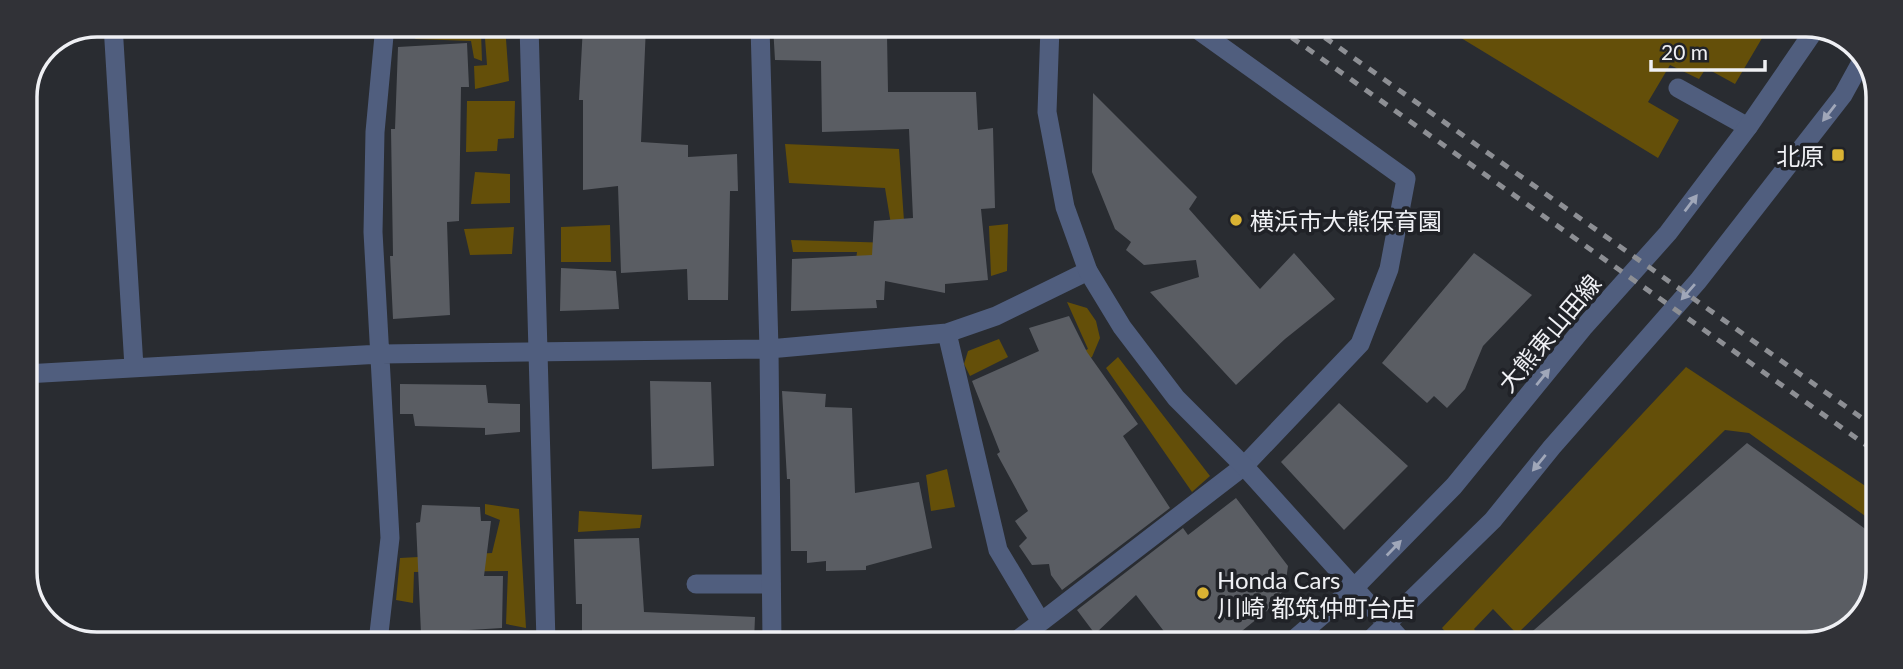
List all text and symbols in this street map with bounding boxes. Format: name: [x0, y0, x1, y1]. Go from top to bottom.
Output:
scale bar: [1651, 28, 1765, 72]
text: 20 m: [1661, 39, 1708, 64]
one-way arrow: [1822, 104, 1836, 122]
place label: 北原: [1776, 141, 1824, 170]
marker: 北原: [1830, 147, 1846, 163]
one-way arrow: [1683, 195, 1698, 213]
place label: 横浜市大熊保育園: [1250, 206, 1442, 235]
marker: 横浜市大熊保育園: [1228, 212, 1244, 228]
street label: 大熊東山田線: [1492, 269, 1606, 397]
one-way arrow: [1680, 283, 1696, 301]
one-way arrow: [1536, 368, 1551, 386]
one-way arrow: [1531, 454, 1546, 472]
one-way arrow: [1385, 539, 1402, 556]
place label: Honda Cars 川崎 都筑仲町台店: [1217, 565, 1415, 622]
marker: Honda Cars 川崎 都筑仲町台店: [1195, 585, 1211, 601]

